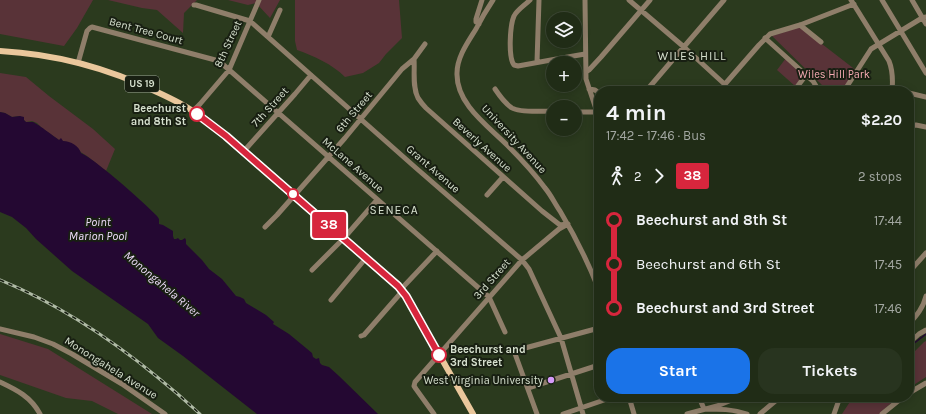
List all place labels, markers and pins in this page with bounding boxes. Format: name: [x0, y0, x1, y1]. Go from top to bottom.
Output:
place label: Beechurst and 8th St: [131, 102, 187, 128]
marker: Beechurst and 8th St: [189, 106, 205, 122]
unlabelled marker: [287, 188, 299, 200]
place label: Beechurst and 3rd Street: [450, 343, 526, 369]
marker: Beechurst and 3rd Street: [431, 347, 447, 363]
place label: West Virginia University: [423, 374, 543, 387]
marker: West Virginia University: [546, 375, 556, 385]

